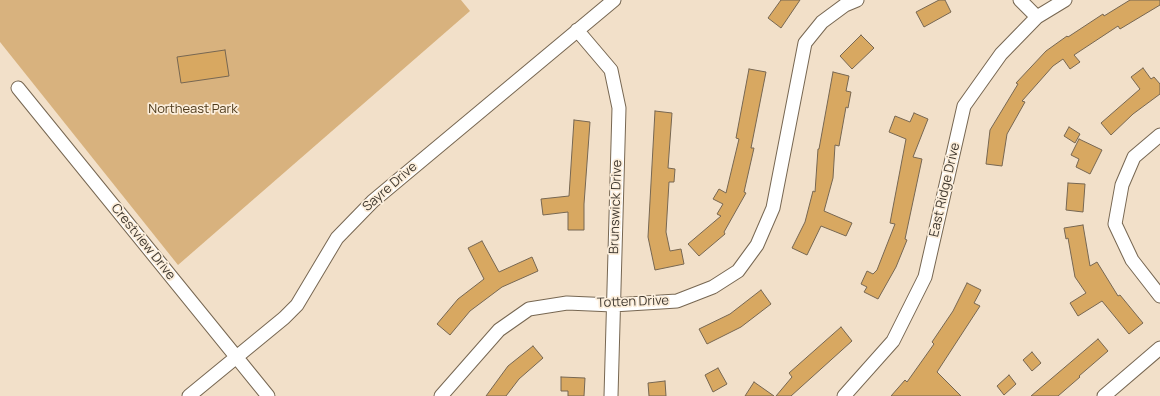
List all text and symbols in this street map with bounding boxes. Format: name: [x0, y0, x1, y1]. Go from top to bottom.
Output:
park label: Northeast Park: [148, 101, 238, 117]
street label: East Ridge Drive: [927, 141, 963, 239]
street label: Sayre Drive: [360, 159, 420, 215]
street label: Brunswick Drive: [607, 160, 625, 254]
street label: Crestview Drive: [108, 201, 178, 283]
street label: Totten Drive: [597, 293, 669, 311]

